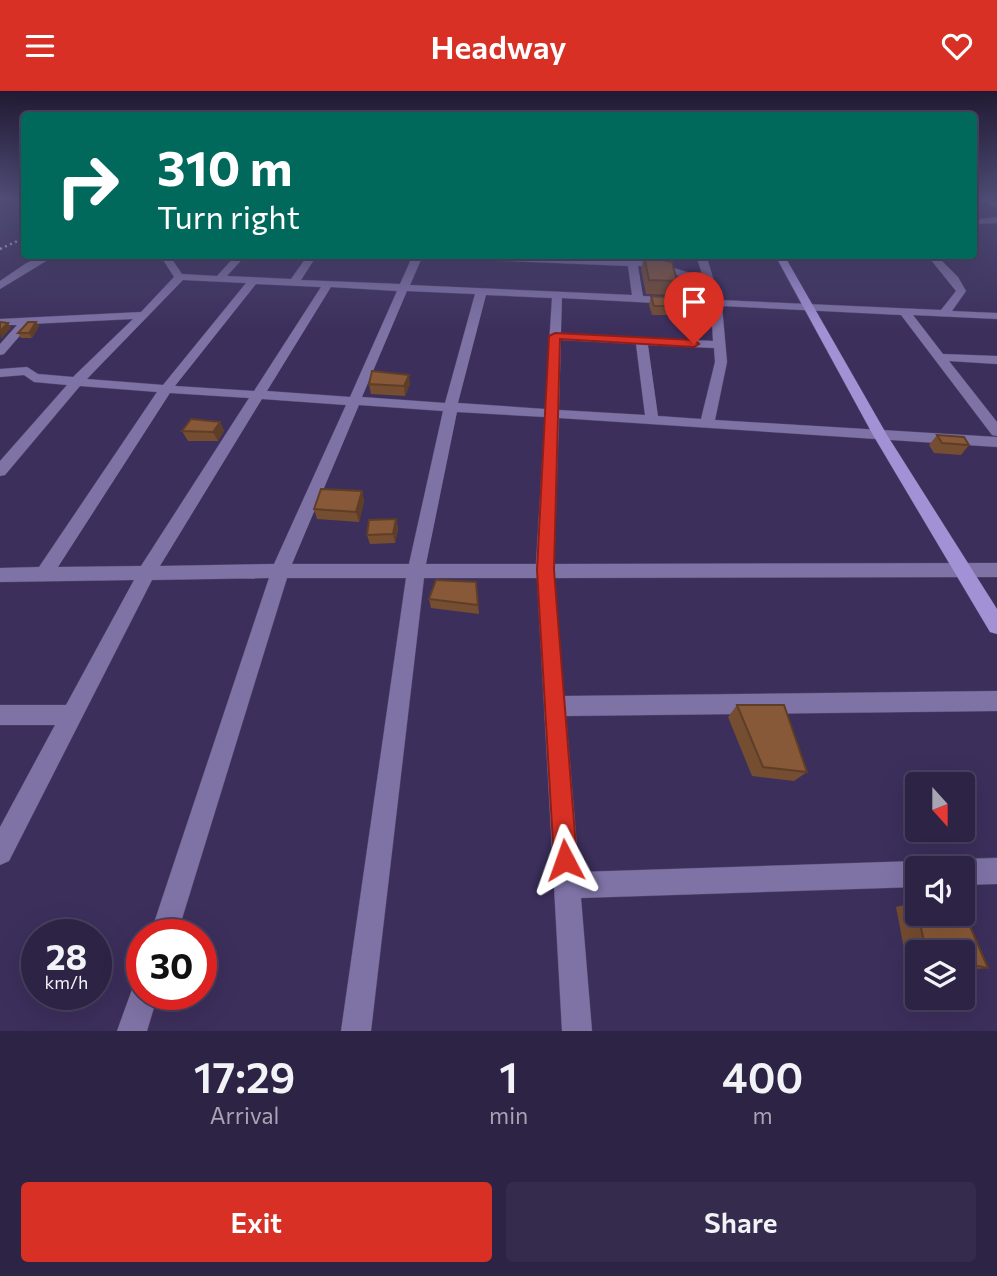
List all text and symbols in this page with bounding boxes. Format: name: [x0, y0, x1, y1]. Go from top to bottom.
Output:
text: Headway: [430, 26, 567, 66]
icon: menu: [21, 27, 59, 65]
icon: heart: [938, 27, 976, 65]
text: 310 m: [157, 136, 292, 196]
icon: right: [42, 140, 133, 231]
text: Turn right: [157, 196, 300, 236]
pin: [664, 272, 724, 344]
icon: arrive: [675, 283, 713, 321]
north arrow: [905, 772, 975, 842]
map controls: [905, 772, 975, 1010]
position arrow: [528, 823, 602, 897]
button: sound: [905, 856, 975, 926]
speed limit sign: 30: [126, 919, 217, 1010]
text: 28: [46, 934, 87, 977]
button: layers: [905, 940, 975, 1010]
text: km/h: [45, 971, 88, 993]
text: 17:29: [194, 1050, 295, 1102]
text: 1: [499, 1050, 518, 1102]
text: 400: [722, 1050, 803, 1102]
text: Arrival: [210, 1101, 279, 1129]
text: min: [489, 1101, 528, 1129]
text: m: [753, 1101, 773, 1129]
button: Exit: [21, 1182, 492, 1262]
button: Share: [506, 1182, 976, 1262]

